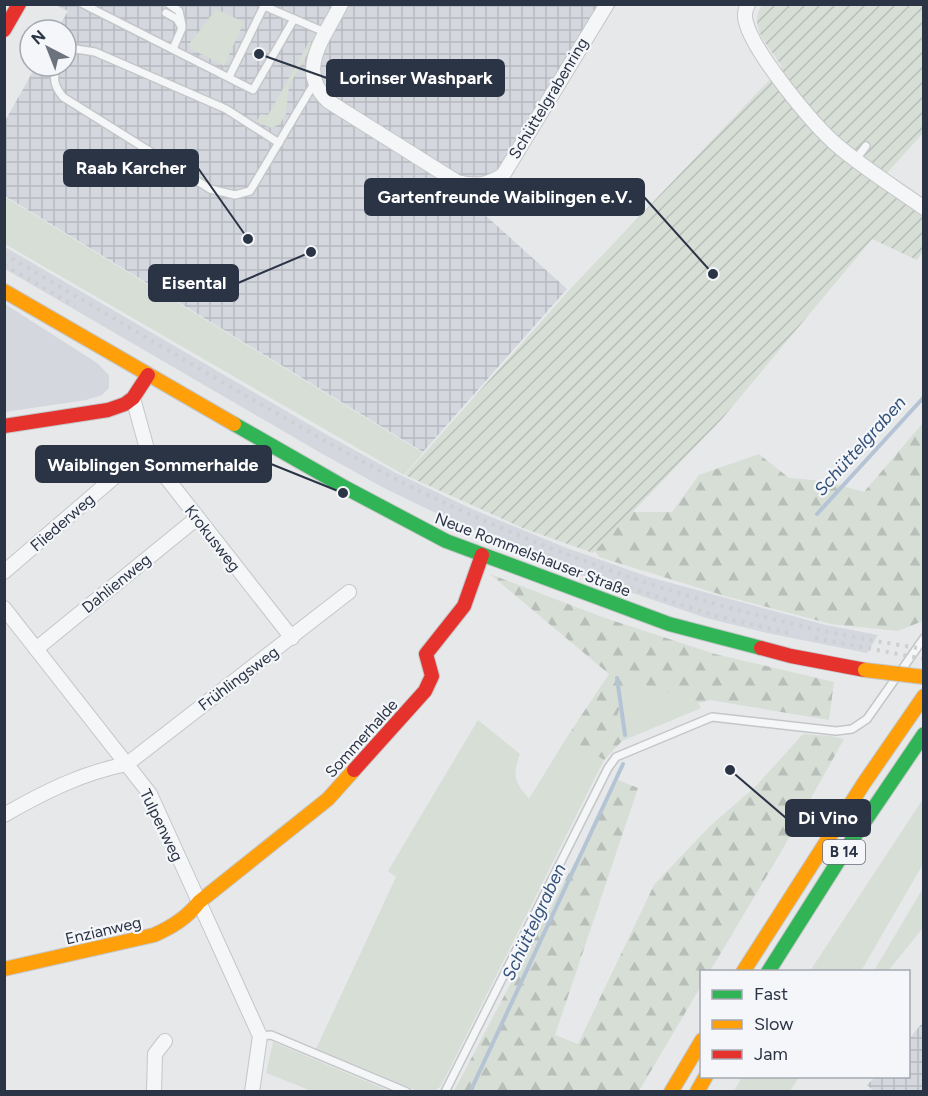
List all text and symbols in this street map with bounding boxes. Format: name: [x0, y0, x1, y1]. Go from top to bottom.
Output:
north arrow: [18, 18, 78, 78]
text: N: [27, 26, 49, 48]
street label: Schüttelgrabenring: [505, 34, 592, 162]
callout: Lorinser Washpark: [327, 60, 504, 96]
text: Lorinser Washpark: [339, 67, 493, 89]
callout: Raab Karcher: [64, 150, 198, 186]
text: Raab Karcher: [76, 157, 186, 179]
callout: Gartenfreunde Waiblingen e.V.: [365, 179, 644, 215]
text: Gartenfreunde Waiblingen e.V.: [378, 186, 632, 208]
callout: Eisental: [149, 265, 238, 301]
text: Eisental: [162, 272, 227, 294]
water label: Schüttelgraben: [810, 392, 910, 500]
callout: Waiblingen Sommerhalde: [36, 446, 271, 482]
text: Waiblingen Sommerhalde: [47, 454, 259, 476]
street label: Fliederweg: [26, 489, 98, 555]
street label: Krokusweg: [181, 501, 244, 575]
street label: Neue Rommelshauser Straße: [432, 508, 633, 601]
street label: Dahlienweg: [78, 550, 155, 617]
street label: Frühlingsweg: [195, 642, 282, 715]
street label: Sommerhalde: [321, 695, 402, 782]
street label: Tulpenweg: [136, 786, 187, 864]
callout: Di Vino: [786, 800, 870, 836]
text: Di Vino: [798, 807, 858, 829]
road number: B 14: [823, 840, 865, 864]
water label: Schüttelgraben: [497, 860, 571, 984]
street label: Enzianweg: [63, 913, 143, 948]
legend: [700, 970, 910, 1078]
text: Fast: [754, 983, 788, 1005]
text: Slow: [754, 1013, 793, 1035]
text: Jam: [754, 1043, 788, 1065]

